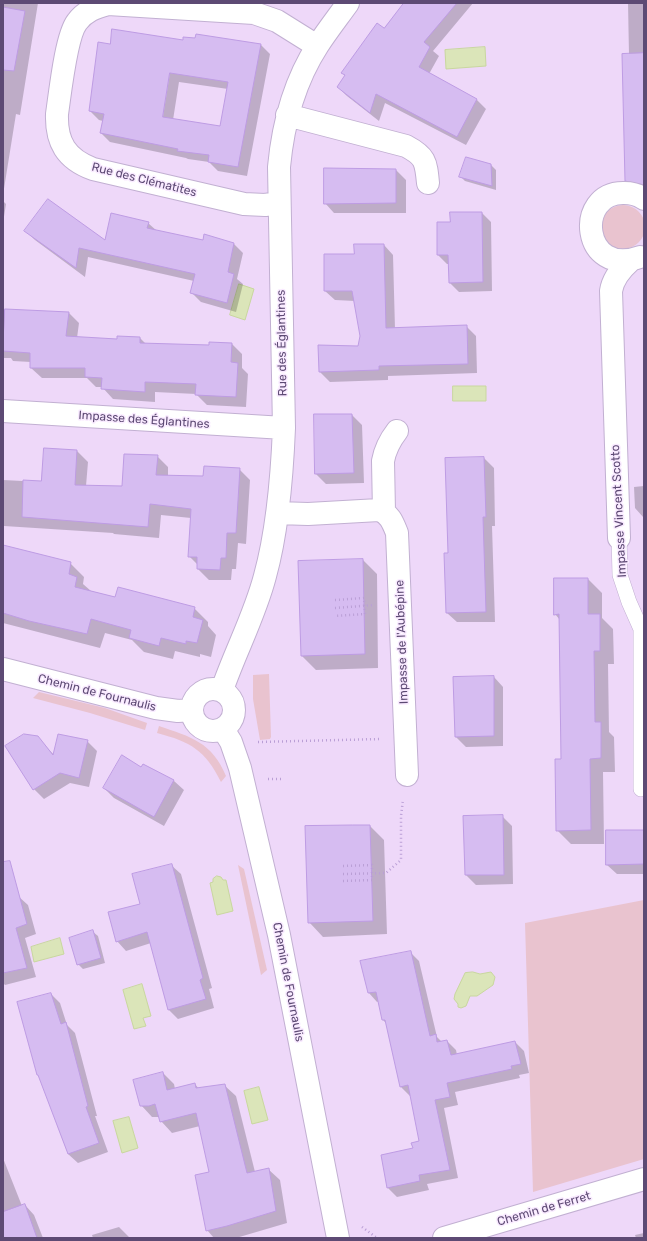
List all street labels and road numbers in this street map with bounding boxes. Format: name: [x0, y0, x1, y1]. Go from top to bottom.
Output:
street label: Rue des Clématites: [90, 160, 198, 200]
street label: Rue des Églantines: [274, 290, 290, 396]
street label: Impasse des Églantines: [78, 408, 210, 432]
street label: Impasse Vincent Scotto: [608, 444, 630, 578]
street label: Impasse de l'Aubépine: [393, 580, 411, 704]
street label: Chemin de Fournaulis: [36, 671, 158, 715]
street label: Chemin de Fournaulis: [269, 921, 307, 1043]
street label: Chemin de Ferret: [496, 1189, 592, 1229]

